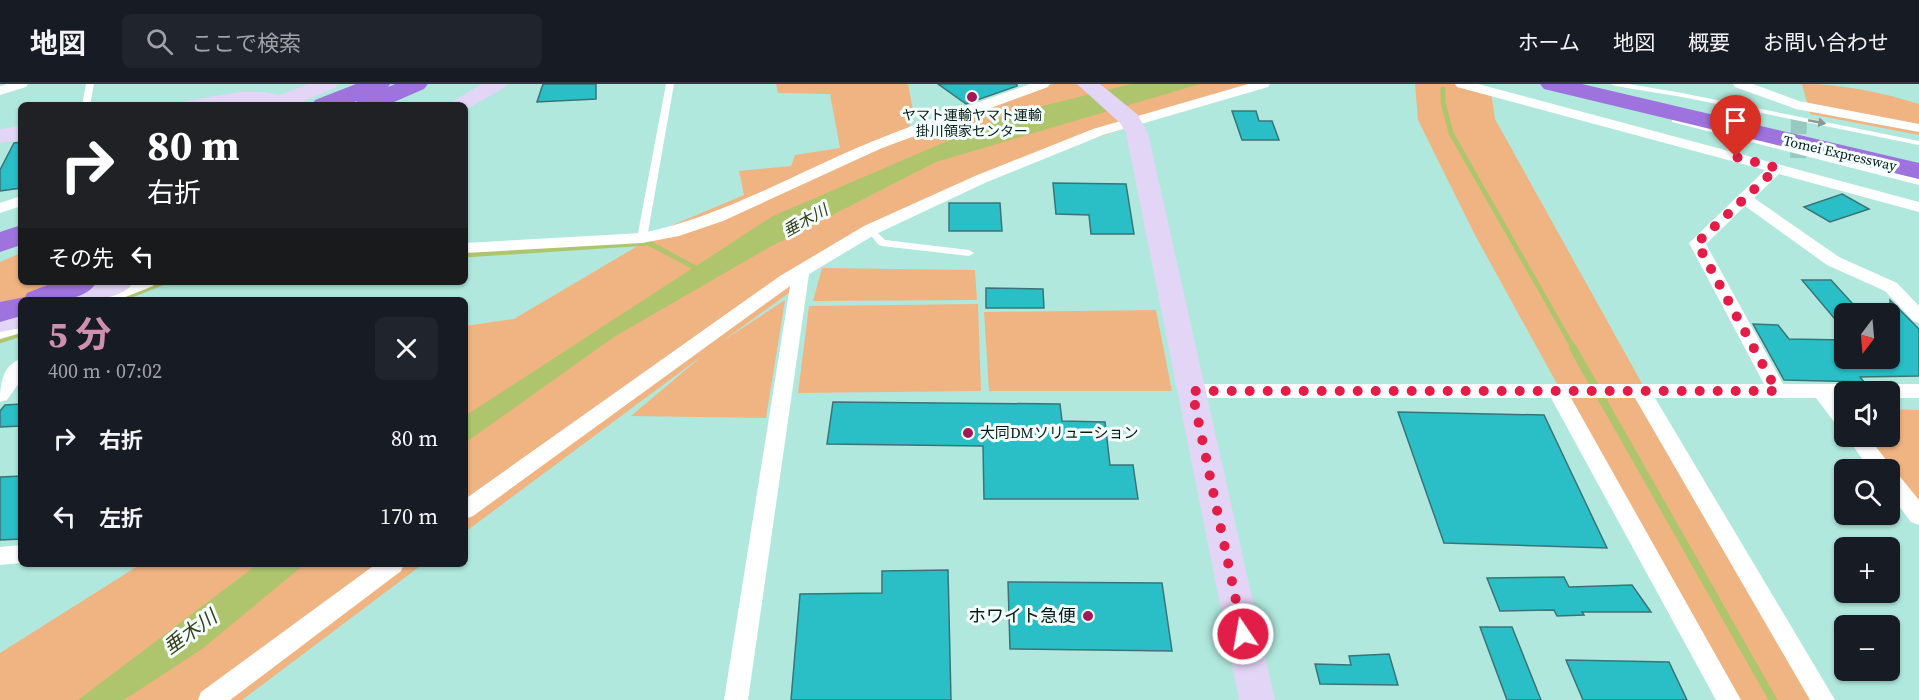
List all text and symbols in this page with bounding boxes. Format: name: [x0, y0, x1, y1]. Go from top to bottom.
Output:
search box: [122, 14, 542, 68]
text: 地図: [30, 24, 86, 62]
icon: search: [143, 25, 176, 58]
text: ここで検索: [191, 28, 301, 58]
text: ホーム: [1518, 28, 1580, 57]
text: 地図: [1613, 28, 1655, 57]
text: 概要: [1688, 28, 1730, 57]
text: お問い合わせ: [1763, 28, 1889, 57]
marker: ヤマト運輸ヤマト運輸 掛川領家センター: [965, 90, 979, 104]
pin: [1710, 95, 1761, 157]
icon: arrive: [1719, 104, 1752, 137]
place label: ヤマト運輸ヤマト運輸 掛川領家センター: [902, 105, 1042, 141]
text: 80 m: [147, 116, 240, 174]
one-way arrow: [1807, 118, 1826, 127]
icon: right: [48, 126, 126, 204]
street label: Tomei Expressway: [1781, 130, 1899, 176]
text: 右折: [147, 174, 201, 211]
water label: 垂木川: [779, 198, 833, 241]
icon: left: [126, 240, 159, 273]
text: その先: [48, 243, 114, 273]
north arrow: [1834, 303, 1900, 369]
map controls: [1834, 303, 1900, 681]
text: 5 分: [48, 310, 111, 359]
button: close: [375, 317, 438, 380]
text: 400 m · 07:02: [48, 357, 162, 385]
button: sound: [1834, 381, 1900, 447]
icon: right: [48, 422, 81, 455]
place label: 大同DMソリューション: [980, 422, 1139, 443]
text: 80 m: [391, 423, 438, 453]
text: 右折: [99, 425, 143, 455]
marker: 大同DMソリューション: [961, 426, 975, 440]
button: search: [1834, 459, 1900, 525]
icon: left: [48, 500, 81, 533]
text: 170 m: [380, 501, 438, 531]
text: 左折: [99, 503, 143, 533]
button: +: [1834, 537, 1900, 603]
water label: 垂木川: [158, 602, 224, 661]
position arrow: [1211, 602, 1275, 666]
place label: ホワイト急便: [968, 603, 1076, 628]
marker: ホワイト急便: [1081, 609, 1095, 623]
button: −: [1834, 615, 1900, 681]

